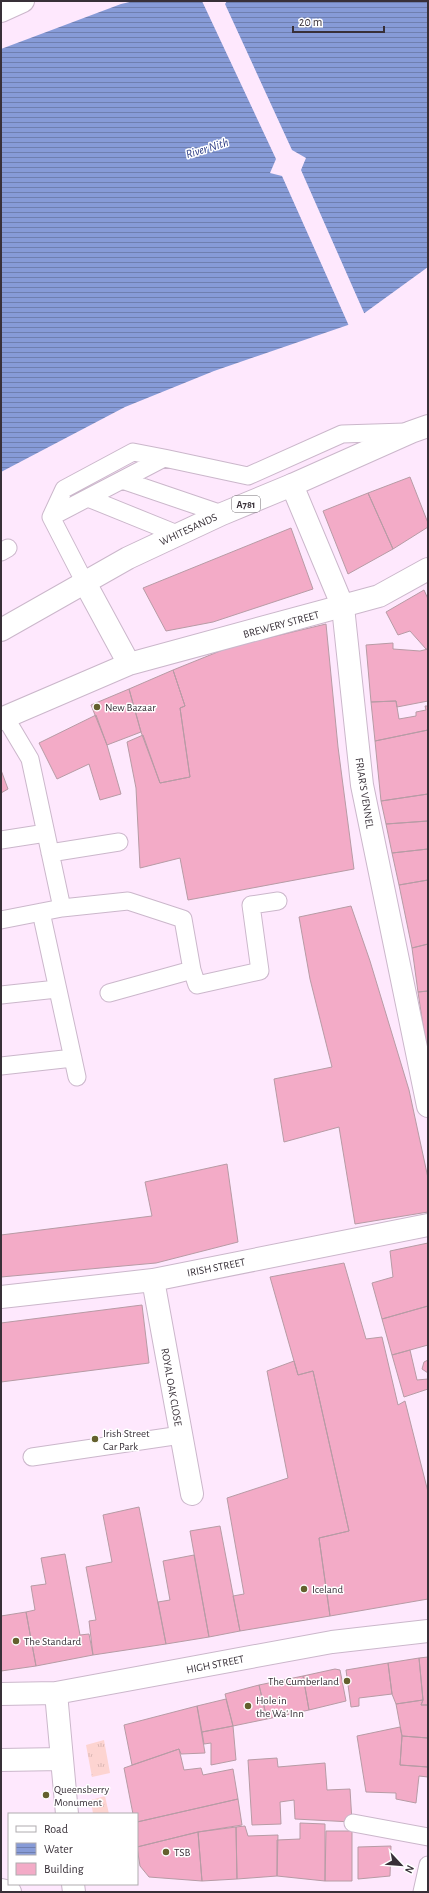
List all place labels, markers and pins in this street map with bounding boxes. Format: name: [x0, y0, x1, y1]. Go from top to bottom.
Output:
marker: New Bazaar: [92, 702, 102, 712]
place label: New Bazaar: [105, 702, 156, 713]
place label: Irish Street Car Park: [103, 1428, 150, 1452]
marker: Irish Street Car Park: [90, 1434, 100, 1444]
marker: Iceland: [299, 1584, 309, 1594]
place label: Iceland: [312, 1584, 343, 1595]
marker: The Standard: [11, 1636, 21, 1646]
place label: The Standard: [24, 1636, 81, 1647]
place label: The Cumberland: [268, 1676, 339, 1687]
marker: The Cumberland: [342, 1676, 352, 1686]
place label: Hole in the Wa' Inn: [256, 1695, 304, 1719]
marker: Hole in the Wa' Inn: [243, 1701, 253, 1711]
place label: Queensberry Monument: [54, 1784, 109, 1808]
marker: Queensberry Monument: [41, 1790, 51, 1800]
marker: TSB: [161, 1847, 171, 1857]
place label: TSB: [174, 1847, 190, 1858]

